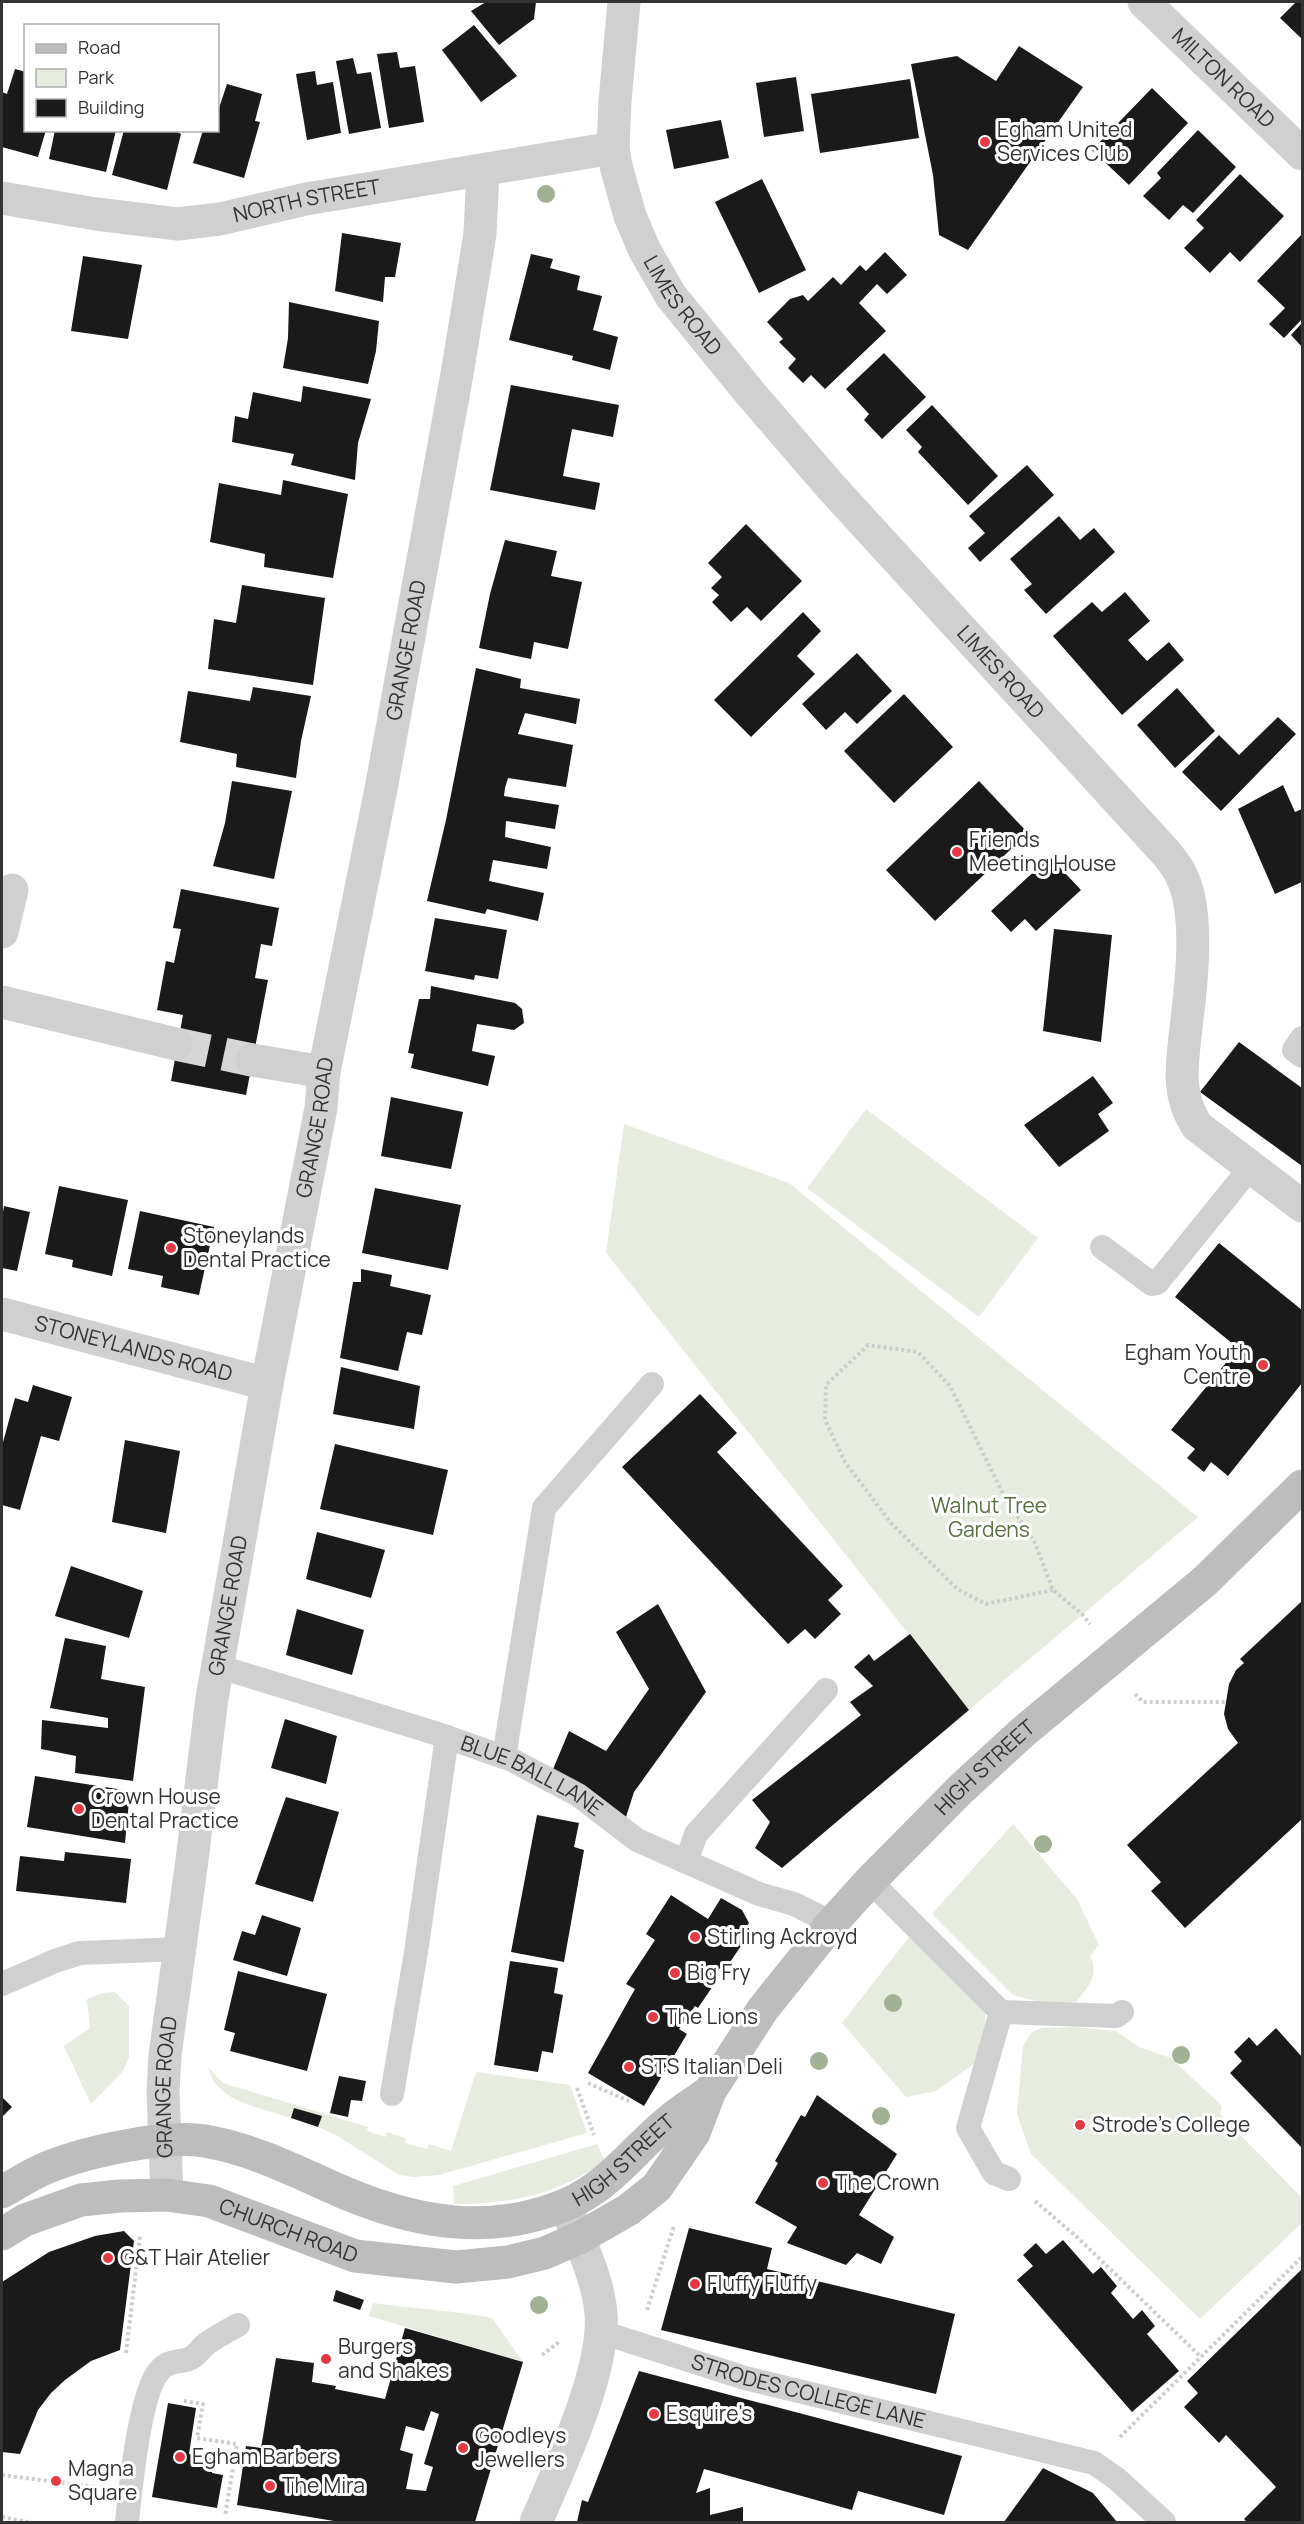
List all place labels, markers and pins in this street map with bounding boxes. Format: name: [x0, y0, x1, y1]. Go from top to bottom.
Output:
place label: Egham United Services Club: [997, 115, 1132, 167]
marker: Egham United Services Club: [978, 135, 992, 149]
place label: Friends Meeting House: [969, 825, 1116, 877]
marker: Friends Meeting House: [950, 845, 964, 859]
place label: Stoneylands Dental Practice: [183, 1221, 331, 1273]
marker: Stoneylands Dental Practice: [164, 1241, 178, 1255]
place label: Egham Youth Centre: [1125, 1338, 1251, 1390]
marker: Egham Youth Centre: [1256, 1358, 1270, 1372]
place label: Crown House Dental Practice: [91, 1782, 239, 1834]
marker: Crown House Dental Practice: [72, 1802, 86, 1816]
place label: Stirling Ackroyd: [707, 1922, 858, 1950]
marker: Stirling Ackroyd: [688, 1930, 702, 1944]
place label: Big Fry: [687, 1958, 751, 1986]
marker: Big Fry: [668, 1966, 682, 1980]
place label: The Lions: [665, 2002, 758, 2030]
marker: The Lions: [646, 2010, 660, 2024]
place label: STS Italian Deli: [641, 2052, 783, 2080]
marker: STS Italian Deli: [622, 2060, 636, 2074]
place label: Strode's College: [1092, 2110, 1250, 2138]
marker: Strode's College: [1073, 2118, 1087, 2132]
place label: The Crown: [835, 2168, 939, 2196]
marker: The Crown: [816, 2176, 830, 2190]
place label: G&T Hair Atelier: [120, 2243, 271, 2271]
marker: G&T Hair Atelier: [101, 2251, 115, 2265]
place label: Fluffy Fluffy: [707, 2269, 817, 2297]
marker: Fluffy Fluffy: [688, 2277, 702, 2291]
place label: Burgers and Shakes: [338, 2332, 449, 2384]
marker: Burgers and Shakes: [319, 2352, 333, 2366]
place label: Esquire's: [666, 2399, 752, 2427]
marker: Esquire's: [647, 2407, 661, 2421]
place label: Goodleys Jewellers: [475, 2421, 566, 2473]
marker: Goodleys Jewellers: [456, 2441, 470, 2455]
place label: Egham Barbers: [192, 2442, 338, 2470]
marker: Egham Barbers: [173, 2450, 187, 2464]
place label: Magna Square: [68, 2454, 137, 2506]
place label: The Mira: [282, 2471, 365, 2499]
marker: Magna Square: [49, 2474, 63, 2488]
marker: The Mira: [263, 2479, 277, 2493]

